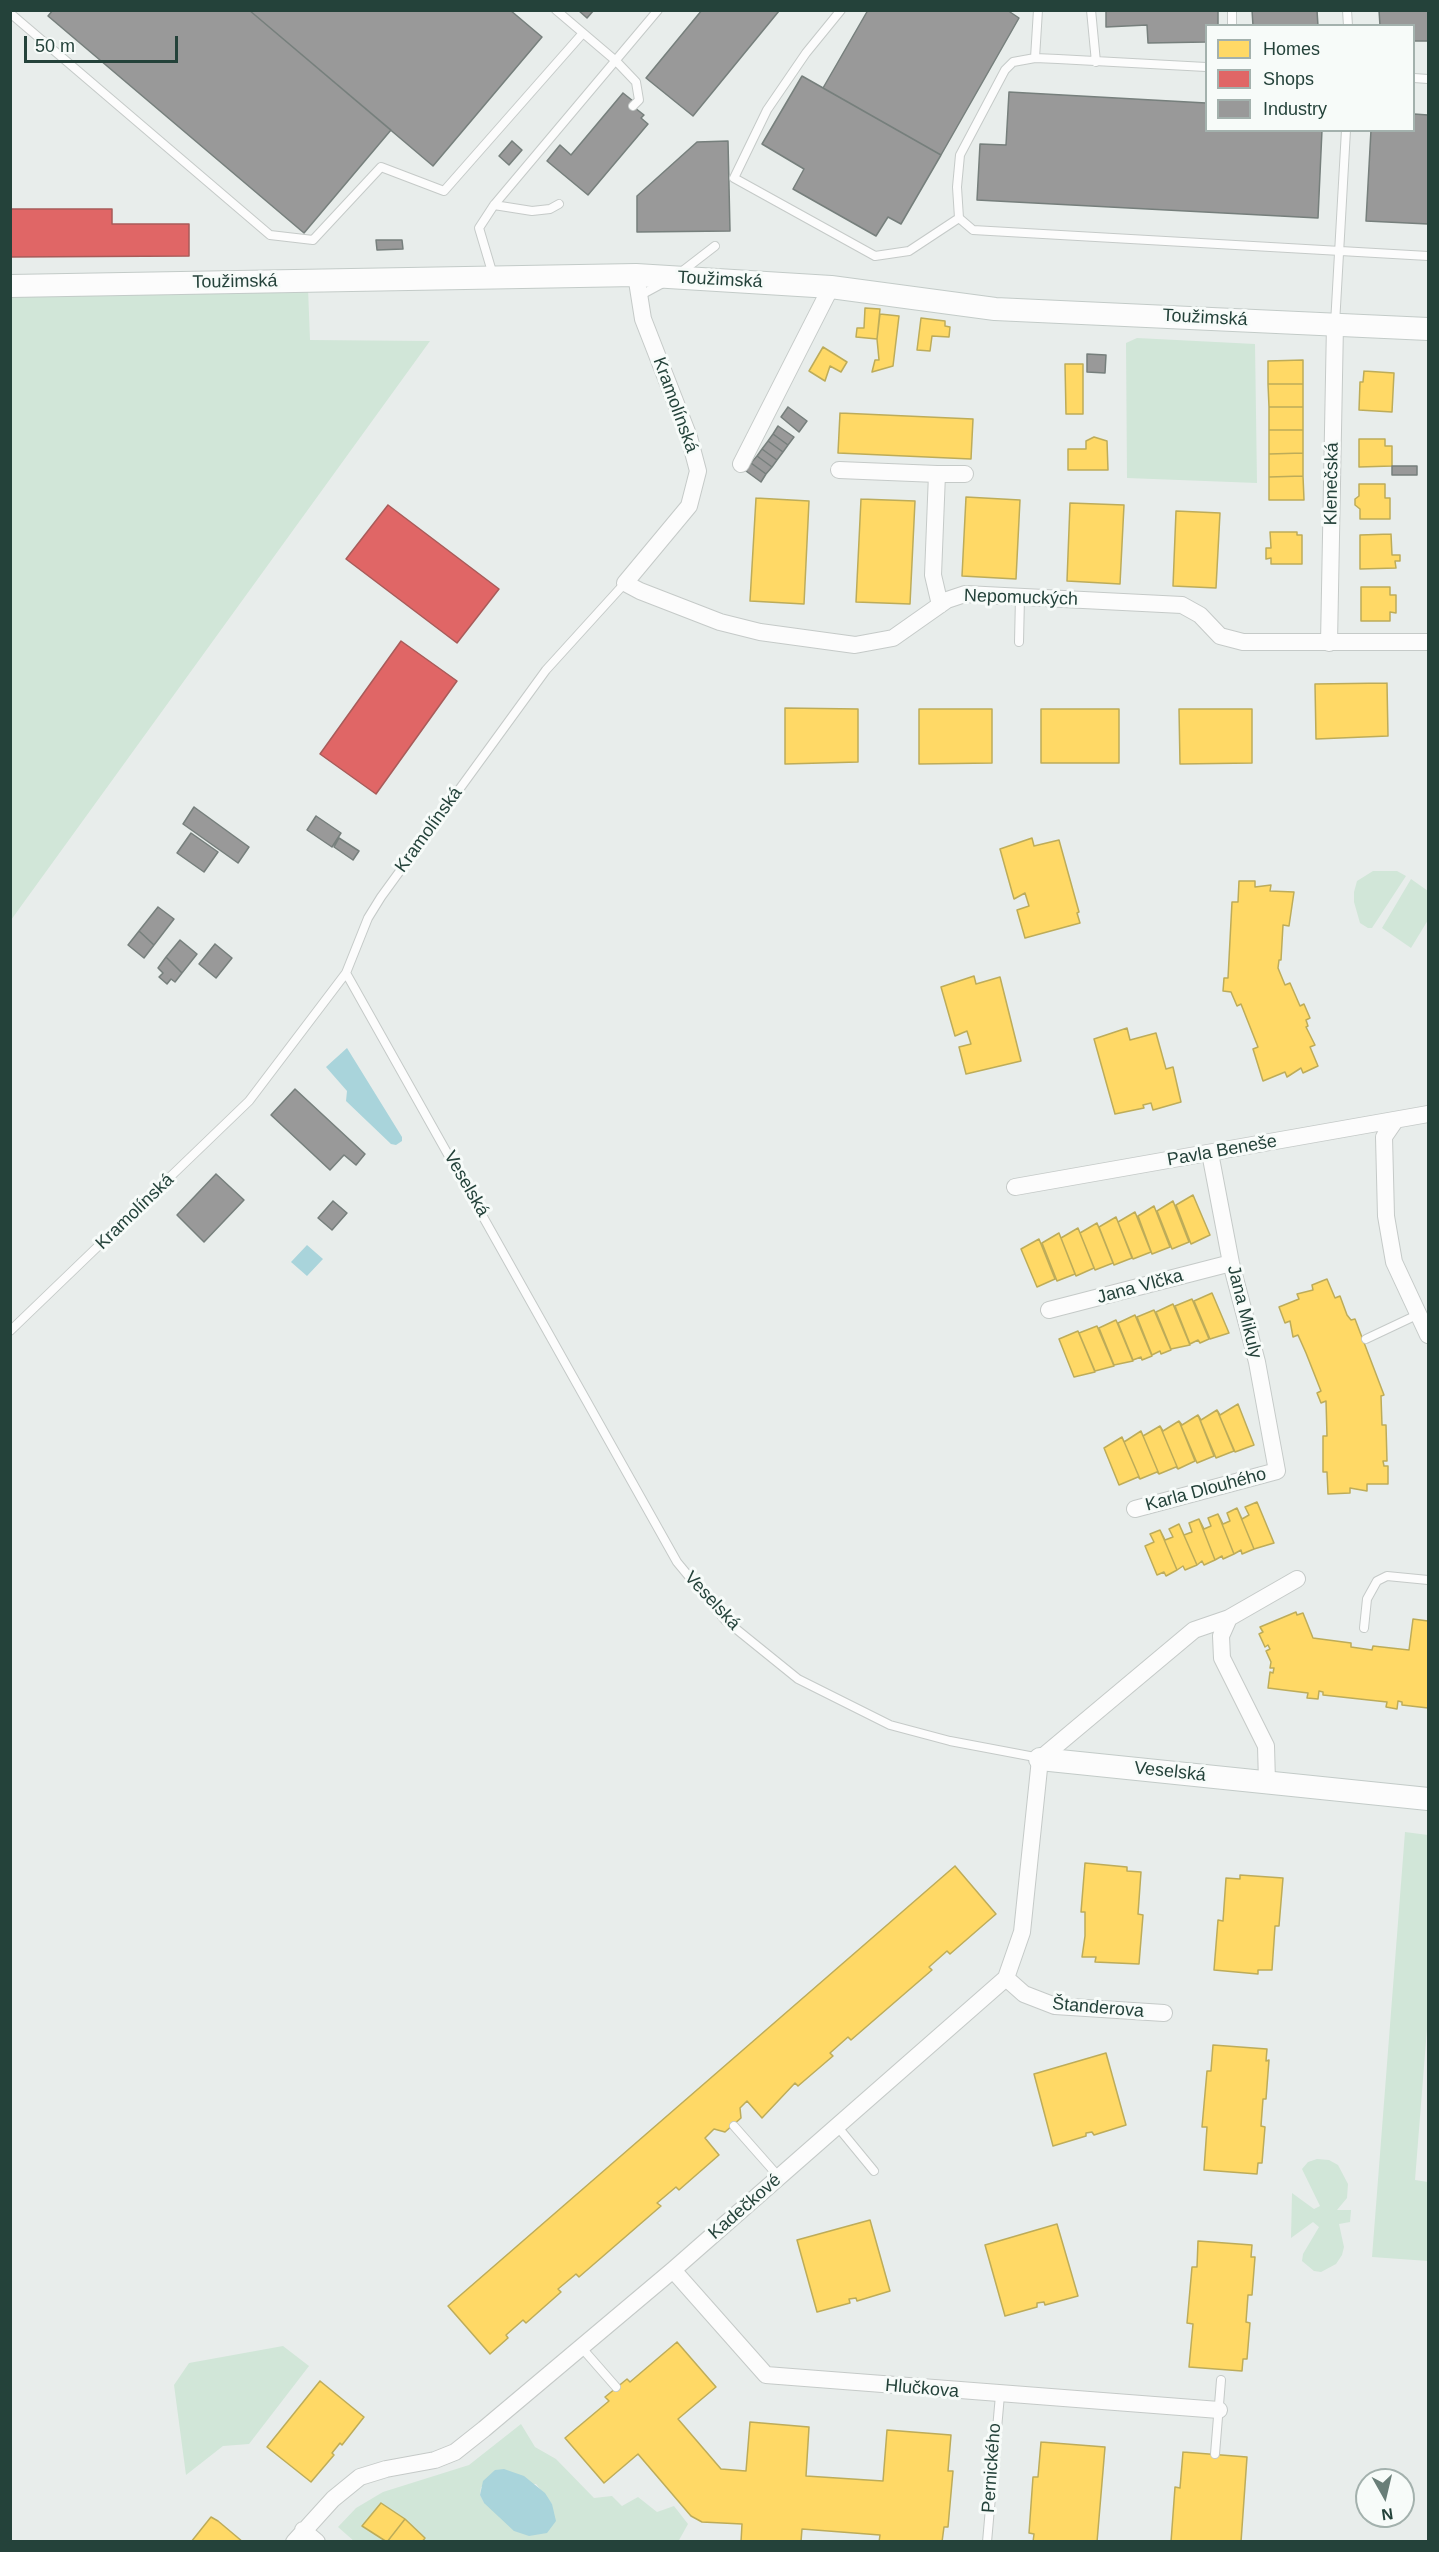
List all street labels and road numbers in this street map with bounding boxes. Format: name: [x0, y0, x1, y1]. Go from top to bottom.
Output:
street label: Toužimská: [677, 267, 763, 293]
street label: Toužimská: [192, 270, 278, 294]
street label: Toužimská: [1162, 305, 1248, 331]
street label: Kramolínská: [648, 354, 702, 456]
street label: Klenečská: [1320, 442, 1344, 526]
street label: Nepomuckých: [964, 585, 1078, 611]
street label: Kramolínská: [391, 783, 467, 877]
street label: Pavla Beneše: [1165, 1131, 1279, 1171]
street label: Veselská: [439, 1147, 493, 1221]
street label: Kramolínská: [92, 1169, 178, 1255]
street label: Jana Mikuly: [1222, 1263, 1266, 1361]
street label: Jana Vlčka: [1095, 1265, 1185, 1309]
street label: Karla Dlouhého: [1143, 1464, 1269, 1516]
street label: Veselská: [680, 1567, 744, 1635]
street label: Veselská: [1133, 1757, 1207, 1787]
street label: Štanderova: [1051, 1993, 1145, 2023]
street label: Kadečkové: [704, 2170, 786, 2244]
street label: Hlučkova: [884, 2375, 960, 2403]
street label: Pernického: [978, 2422, 1006, 2514]

